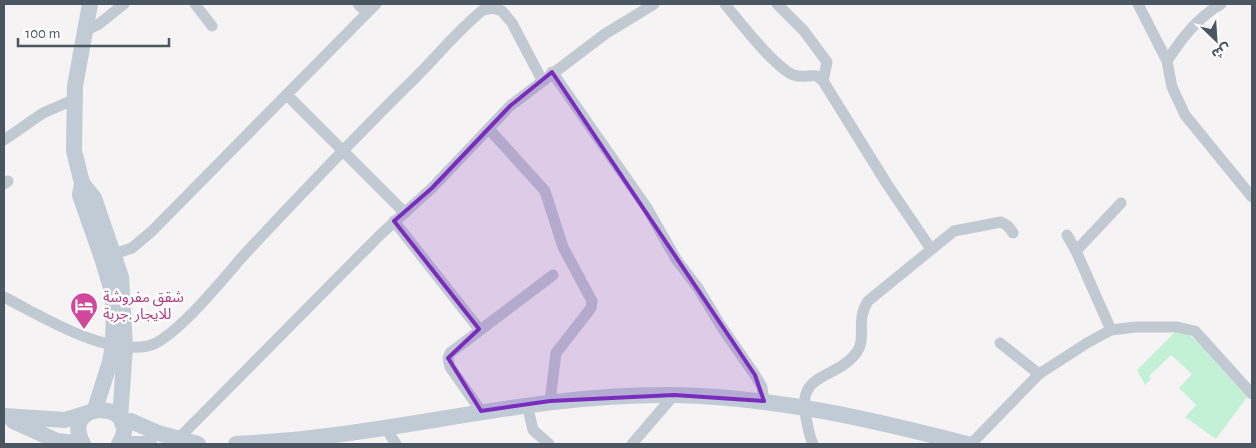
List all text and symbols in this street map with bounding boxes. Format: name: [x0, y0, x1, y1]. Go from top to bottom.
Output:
scale bar: [18, 15, 169, 47]
north arrow: [1191, 15, 1241, 65]
text: 100 m: [25, 26, 60, 41]
text: ش: [1209, 40, 1233, 61]
place label: شقق مفروشة للايجار .جربة: [103, 290, 184, 323]
hotel icon: شقق مفروشة للايجار .جربة: [69, 291, 99, 330]

